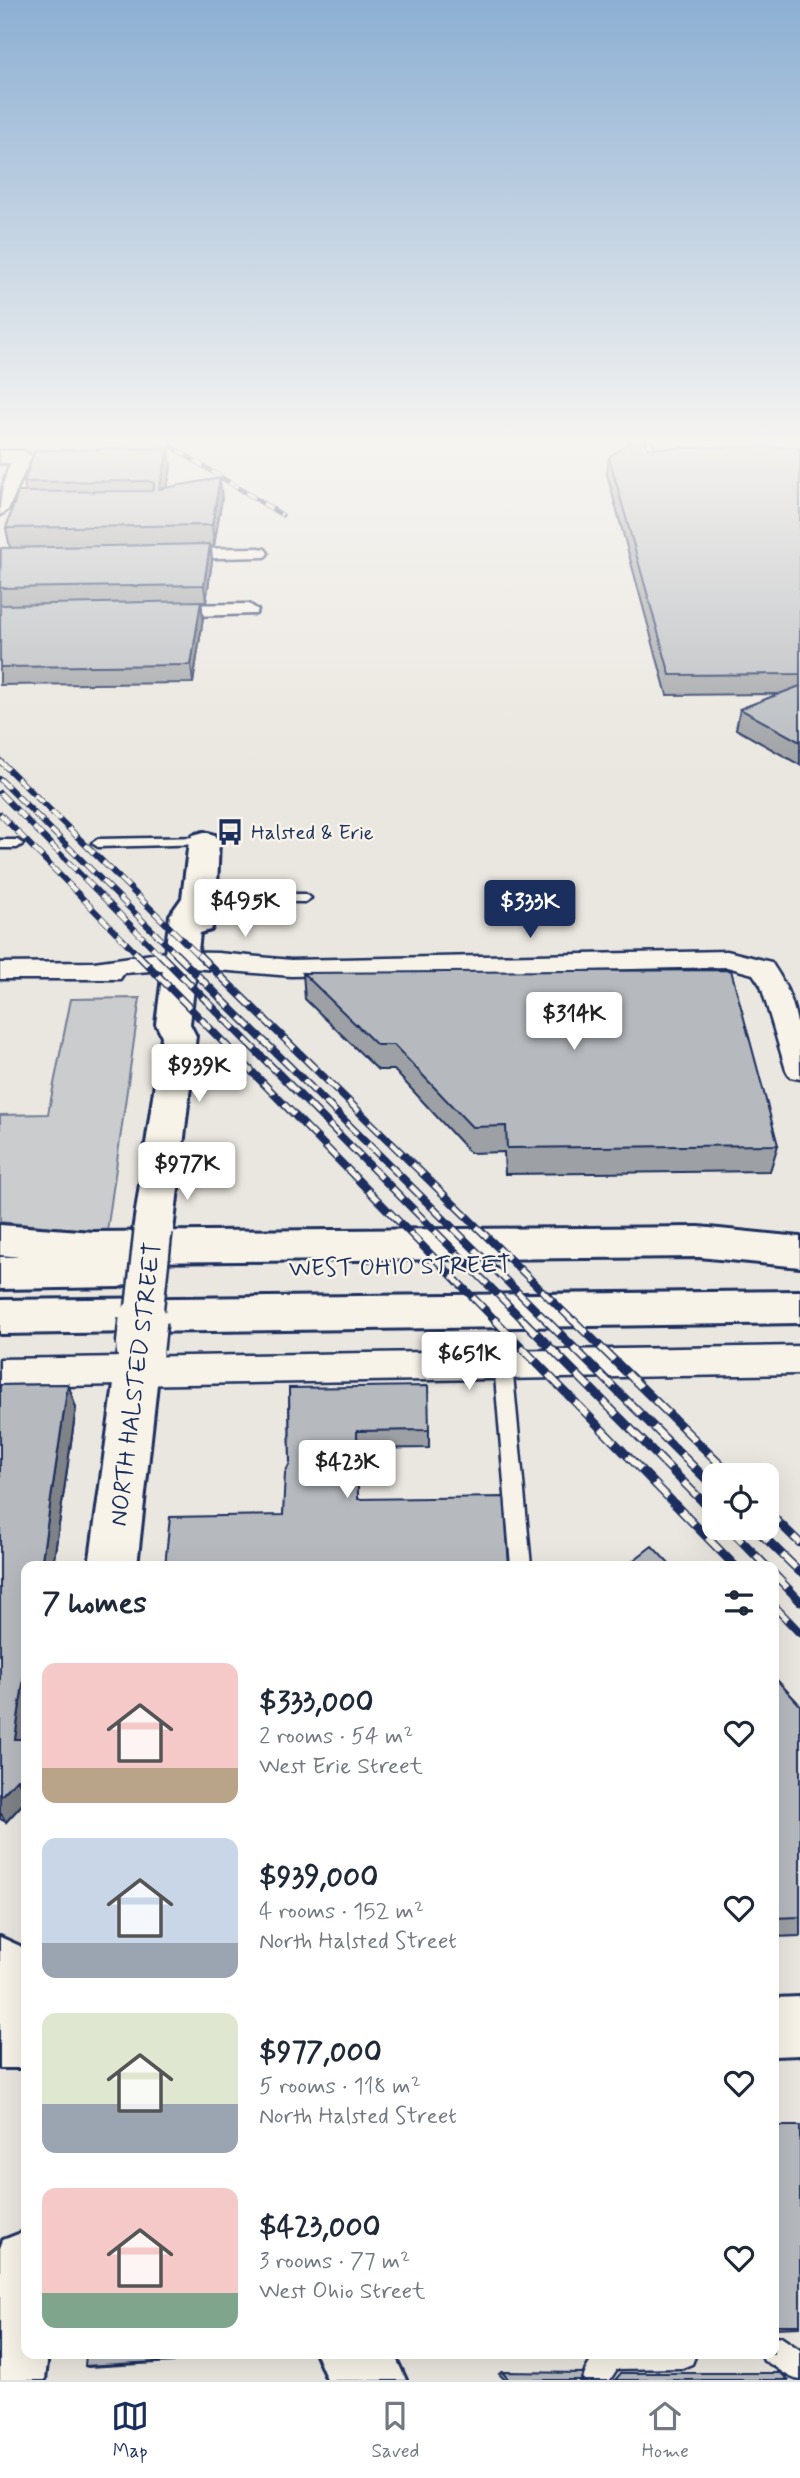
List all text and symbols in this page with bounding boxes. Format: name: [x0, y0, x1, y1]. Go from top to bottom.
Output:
bus stop icon: Halsted & Erie: [215, 817, 245, 847]
place label: Halsted & Erie: [251, 819, 374, 847]
pin: $495K: [196, 880, 294, 939]
pin: $333K: [481, 880, 579, 940]
text: $495K: [210, 887, 280, 917]
text: $333K: [500, 888, 560, 918]
pin: $314K: [525, 992, 623, 1052]
text: $314K: [542, 1000, 606, 1030]
pin: $939K: [150, 1044, 248, 1104]
text: $939K: [168, 1052, 230, 1082]
pin: $977K: [138, 1142, 236, 1202]
text: $977K: [154, 1150, 220, 1180]
street label: NORTH HALSTED STREET: [104, 1240, 169, 1528]
street label: WEST OHIO STREET: [289, 1250, 511, 1285]
pin: $651K: [420, 1332, 518, 1392]
text: $651K: [438, 1340, 500, 1370]
pin: $423K: [298, 1440, 396, 1500]
text: $423K: [315, 1448, 379, 1478]
map controls: [702, 1463, 779, 1540]
button: locate: [702, 1463, 779, 1540]
text: 7 homes: [42, 1584, 147, 1623]
icon: filters: [720, 1584, 758, 1622]
text: $333,000: [259, 1683, 374, 1722]
icon: home: [98, 1691, 182, 1775]
icon: heart: [720, 1714, 758, 1752]
text: 2 rooms · 54 m²: [259, 1722, 413, 1752]
text: West Erie Street: [259, 1752, 423, 1782]
text: $939,000: [259, 1858, 378, 1897]
icon: home: [98, 1866, 182, 1950]
icon: heart: [720, 1889, 758, 1927]
text: 4 rooms · 152 m²: [259, 1897, 424, 1927]
text: North Halsted Street: [259, 1927, 457, 1957]
text: $977,000: [259, 2033, 382, 2072]
icon: home: [98, 2041, 182, 2125]
icon: heart: [720, 2064, 758, 2102]
text: 5 rooms · 118 m²: [259, 2072, 421, 2102]
text: North Halsted Street: [259, 2102, 457, 2132]
text: $423,000: [259, 2208, 381, 2247]
icon: home: [98, 2216, 182, 2300]
icon: heart: [720, 2239, 758, 2277]
text: 3 rooms · 77 m²: [259, 2247, 410, 2277]
text: West Ohio Street: [259, 2277, 426, 2307]
tab: Map: [111, 2397, 149, 2464]
tab: Saved: [371, 2397, 419, 2464]
tab: Home: [642, 2397, 689, 2464]

